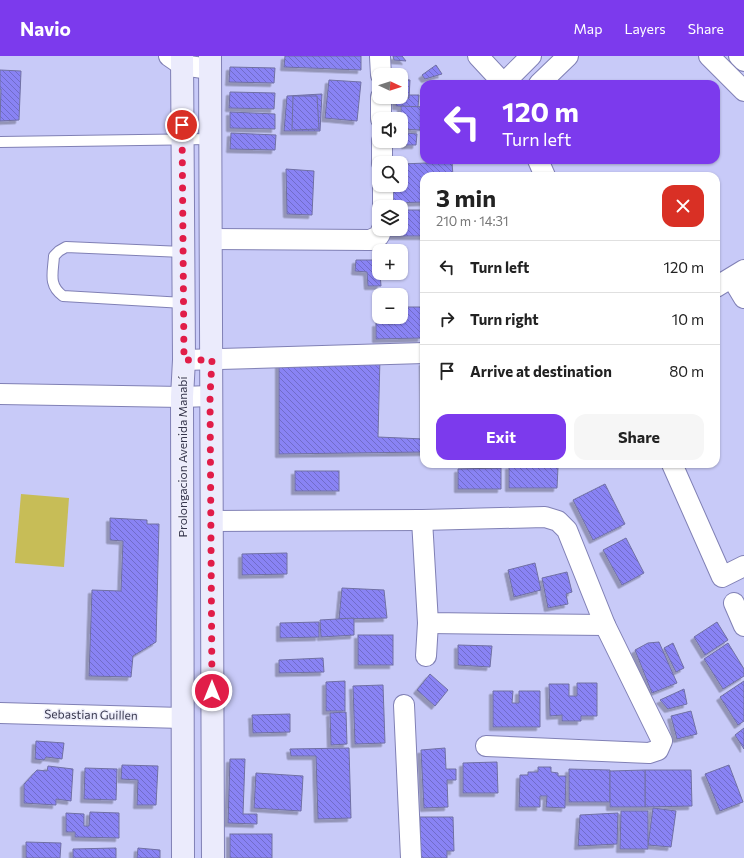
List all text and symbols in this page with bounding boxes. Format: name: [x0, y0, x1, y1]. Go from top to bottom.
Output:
text: Navio: [20, 17, 71, 40]
text: Map: [574, 20, 602, 37]
text: Layers: [624, 20, 666, 37]
text: Share: [688, 20, 724, 37]
north arrow: [372, 68, 408, 104]
map controls: [372, 68, 408, 324]
text: 120 m: [502, 94, 579, 128]
icon: left: [436, 96, 488, 148]
pin: [165, 108, 199, 142]
button: sound: [372, 112, 408, 148]
icon: arrive: [171, 114, 193, 136]
text: Turn left: [502, 128, 571, 150]
button: search: [372, 156, 408, 192]
text: 3 min: [436, 183, 496, 212]
button: close: [662, 185, 704, 227]
button: layers: [372, 200, 408, 236]
text: 210 m · 14:31: [436, 213, 509, 229]
button: +: [372, 244, 408, 280]
icon: left: [436, 256, 458, 278]
text: Turn left: [470, 258, 529, 276]
text: 120 m: [664, 258, 704, 276]
button: −: [372, 288, 408, 324]
icon: right: [436, 308, 458, 330]
text: Turn right: [470, 310, 539, 328]
text: 10 m: [672, 310, 704, 328]
icon: arrive: [436, 360, 458, 382]
text: Arrive at destination: [470, 362, 612, 380]
text: 80 m: [669, 362, 704, 380]
street label: Prolongacion Avenida Manabí: [175, 376, 189, 537]
button: Exit: [436, 414, 566, 460]
button: Share: [574, 414, 704, 460]
position arrow: [191, 670, 233, 712]
street label: Sebastian Guillen: [44, 706, 138, 722]

